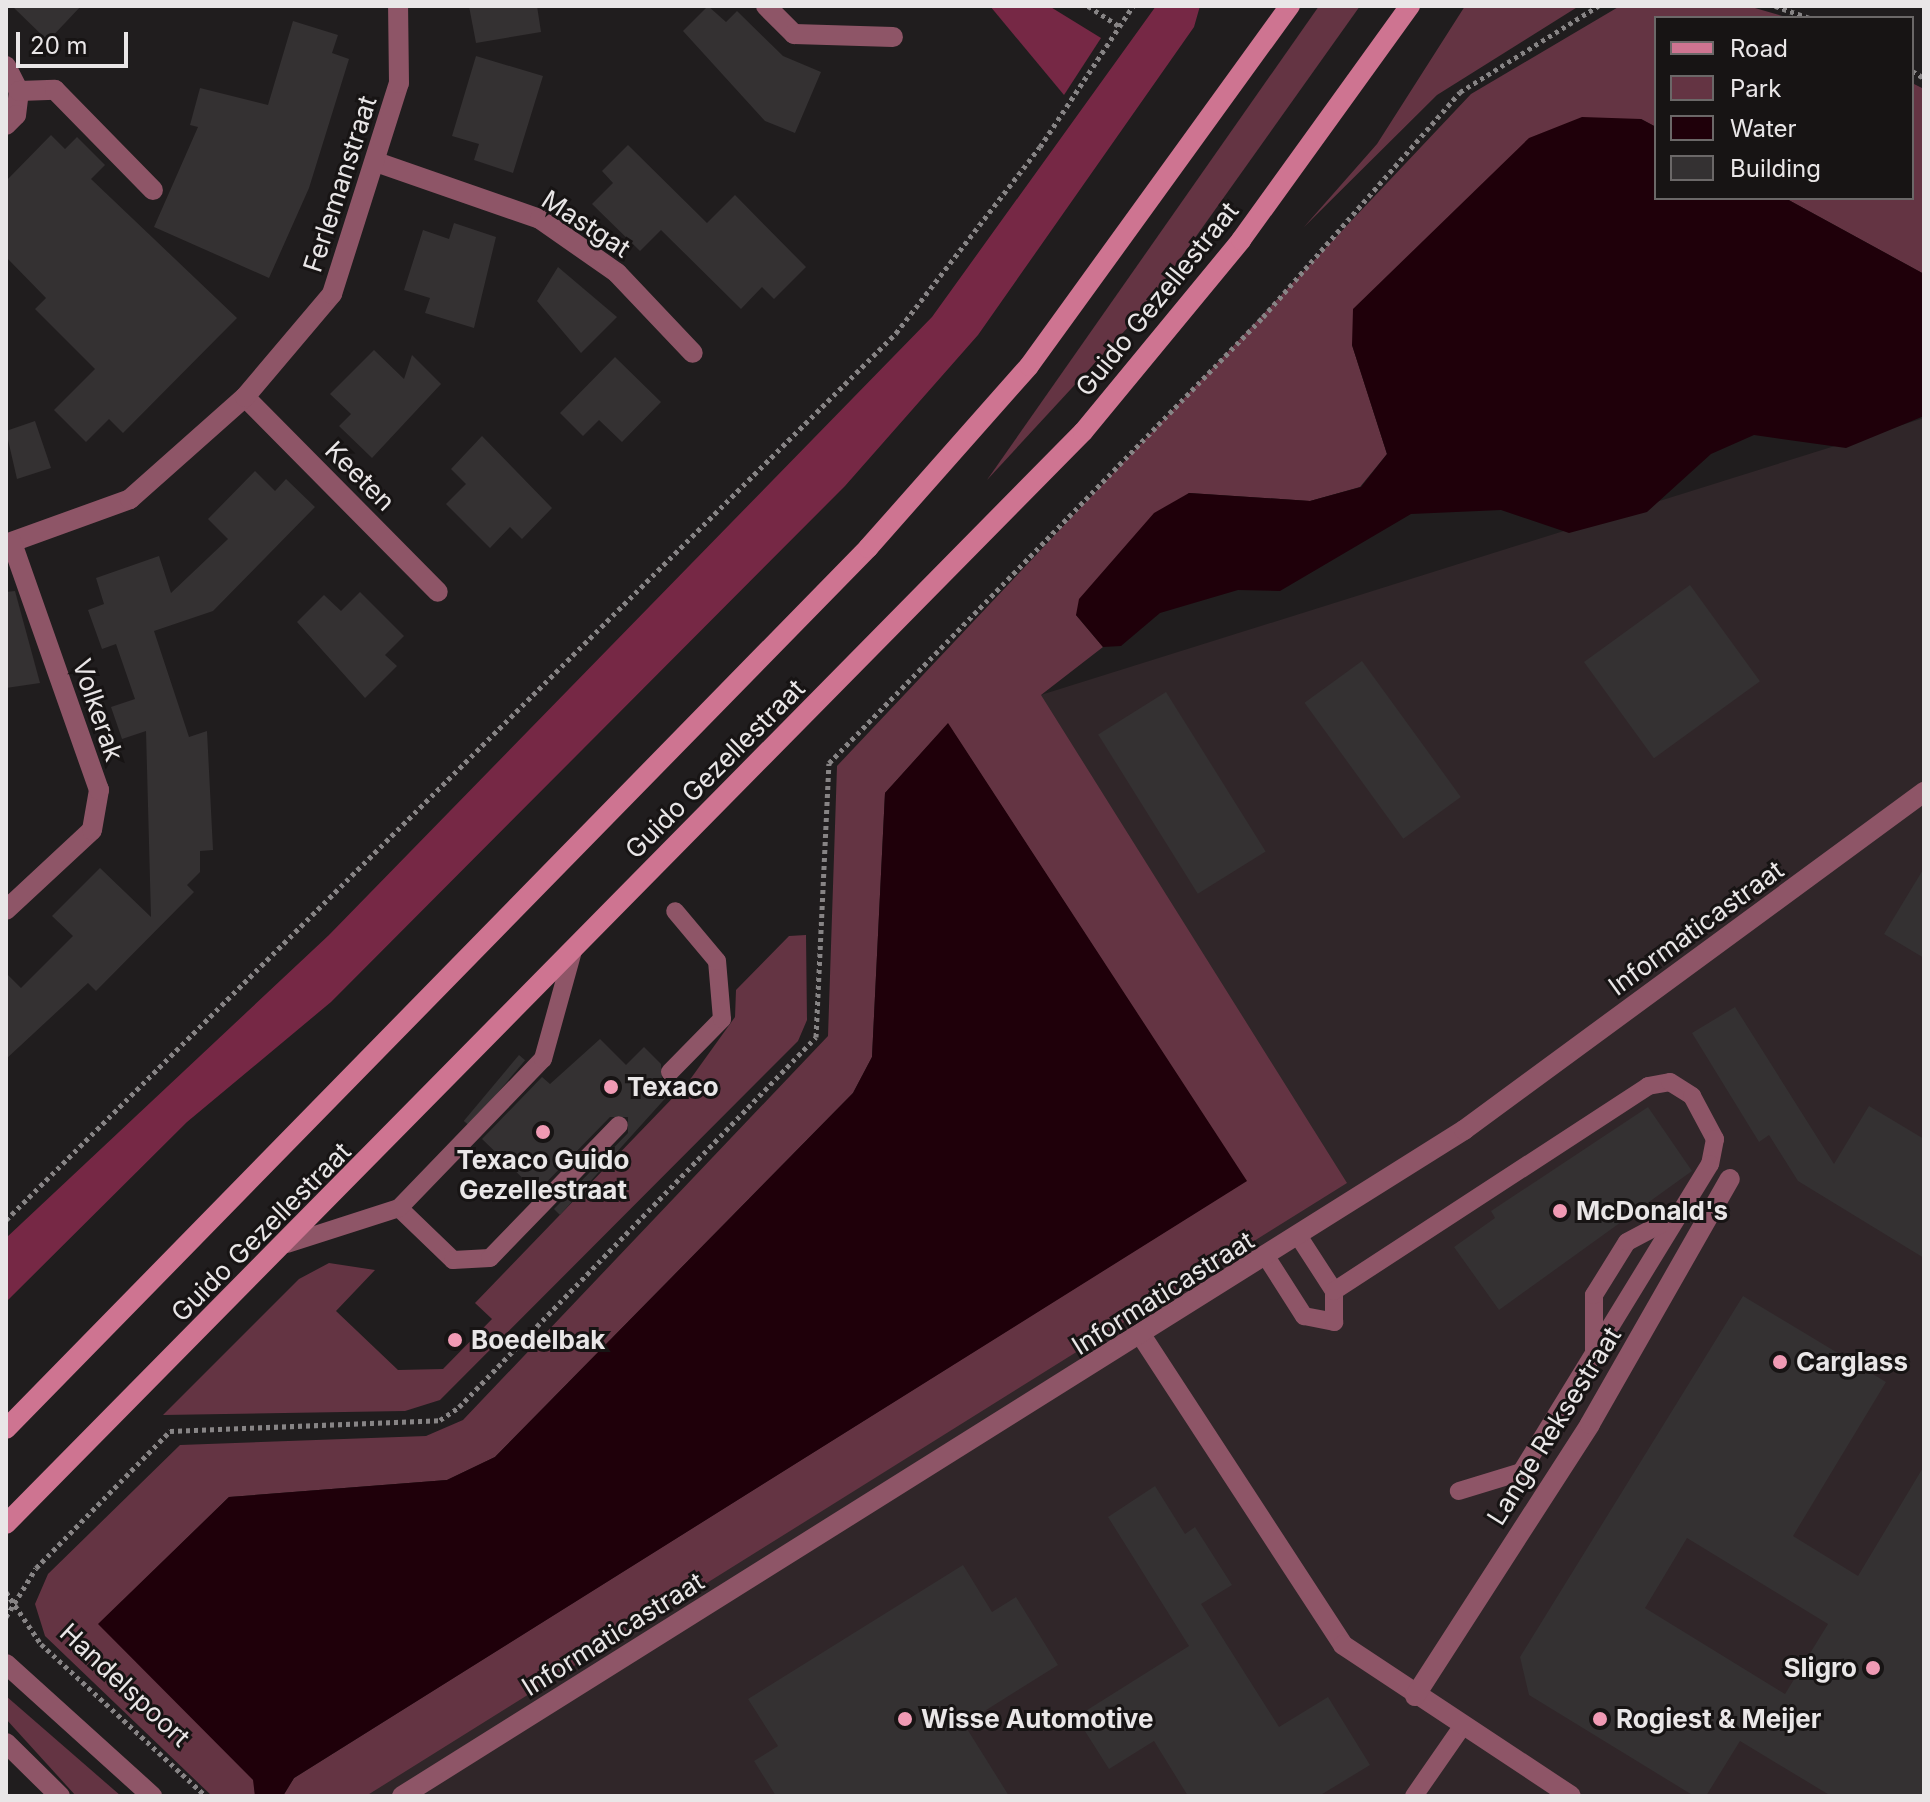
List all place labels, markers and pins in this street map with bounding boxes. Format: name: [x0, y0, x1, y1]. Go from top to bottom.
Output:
place label: Texaco: [627, 1071, 719, 1103]
marker: Texaco: [602, 1078, 620, 1096]
marker: Texaco Guido Gezellestraat: [534, 1123, 552, 1141]
place label: Texaco Guido Gezellestraat: [457, 1144, 629, 1206]
place label: McDonald's: [1576, 1195, 1728, 1227]
marker: McDonald's: [1551, 1202, 1569, 1220]
place label: Boedelbak: [471, 1324, 605, 1356]
marker: Boedelbak: [446, 1331, 464, 1349]
place label: Carglass: [1796, 1346, 1908, 1378]
marker: Carglass: [1771, 1353, 1789, 1371]
place label: Sligro: [1784, 1652, 1857, 1684]
marker: Sligro: [1864, 1659, 1882, 1677]
place label: Wisse Automotive: [921, 1703, 1153, 1735]
place label: Rogiest & Meijer: [1616, 1703, 1821, 1735]
marker: Wisse Automotive: [896, 1710, 914, 1728]
marker: Rogiest & Meijer: [1591, 1710, 1609, 1728]

